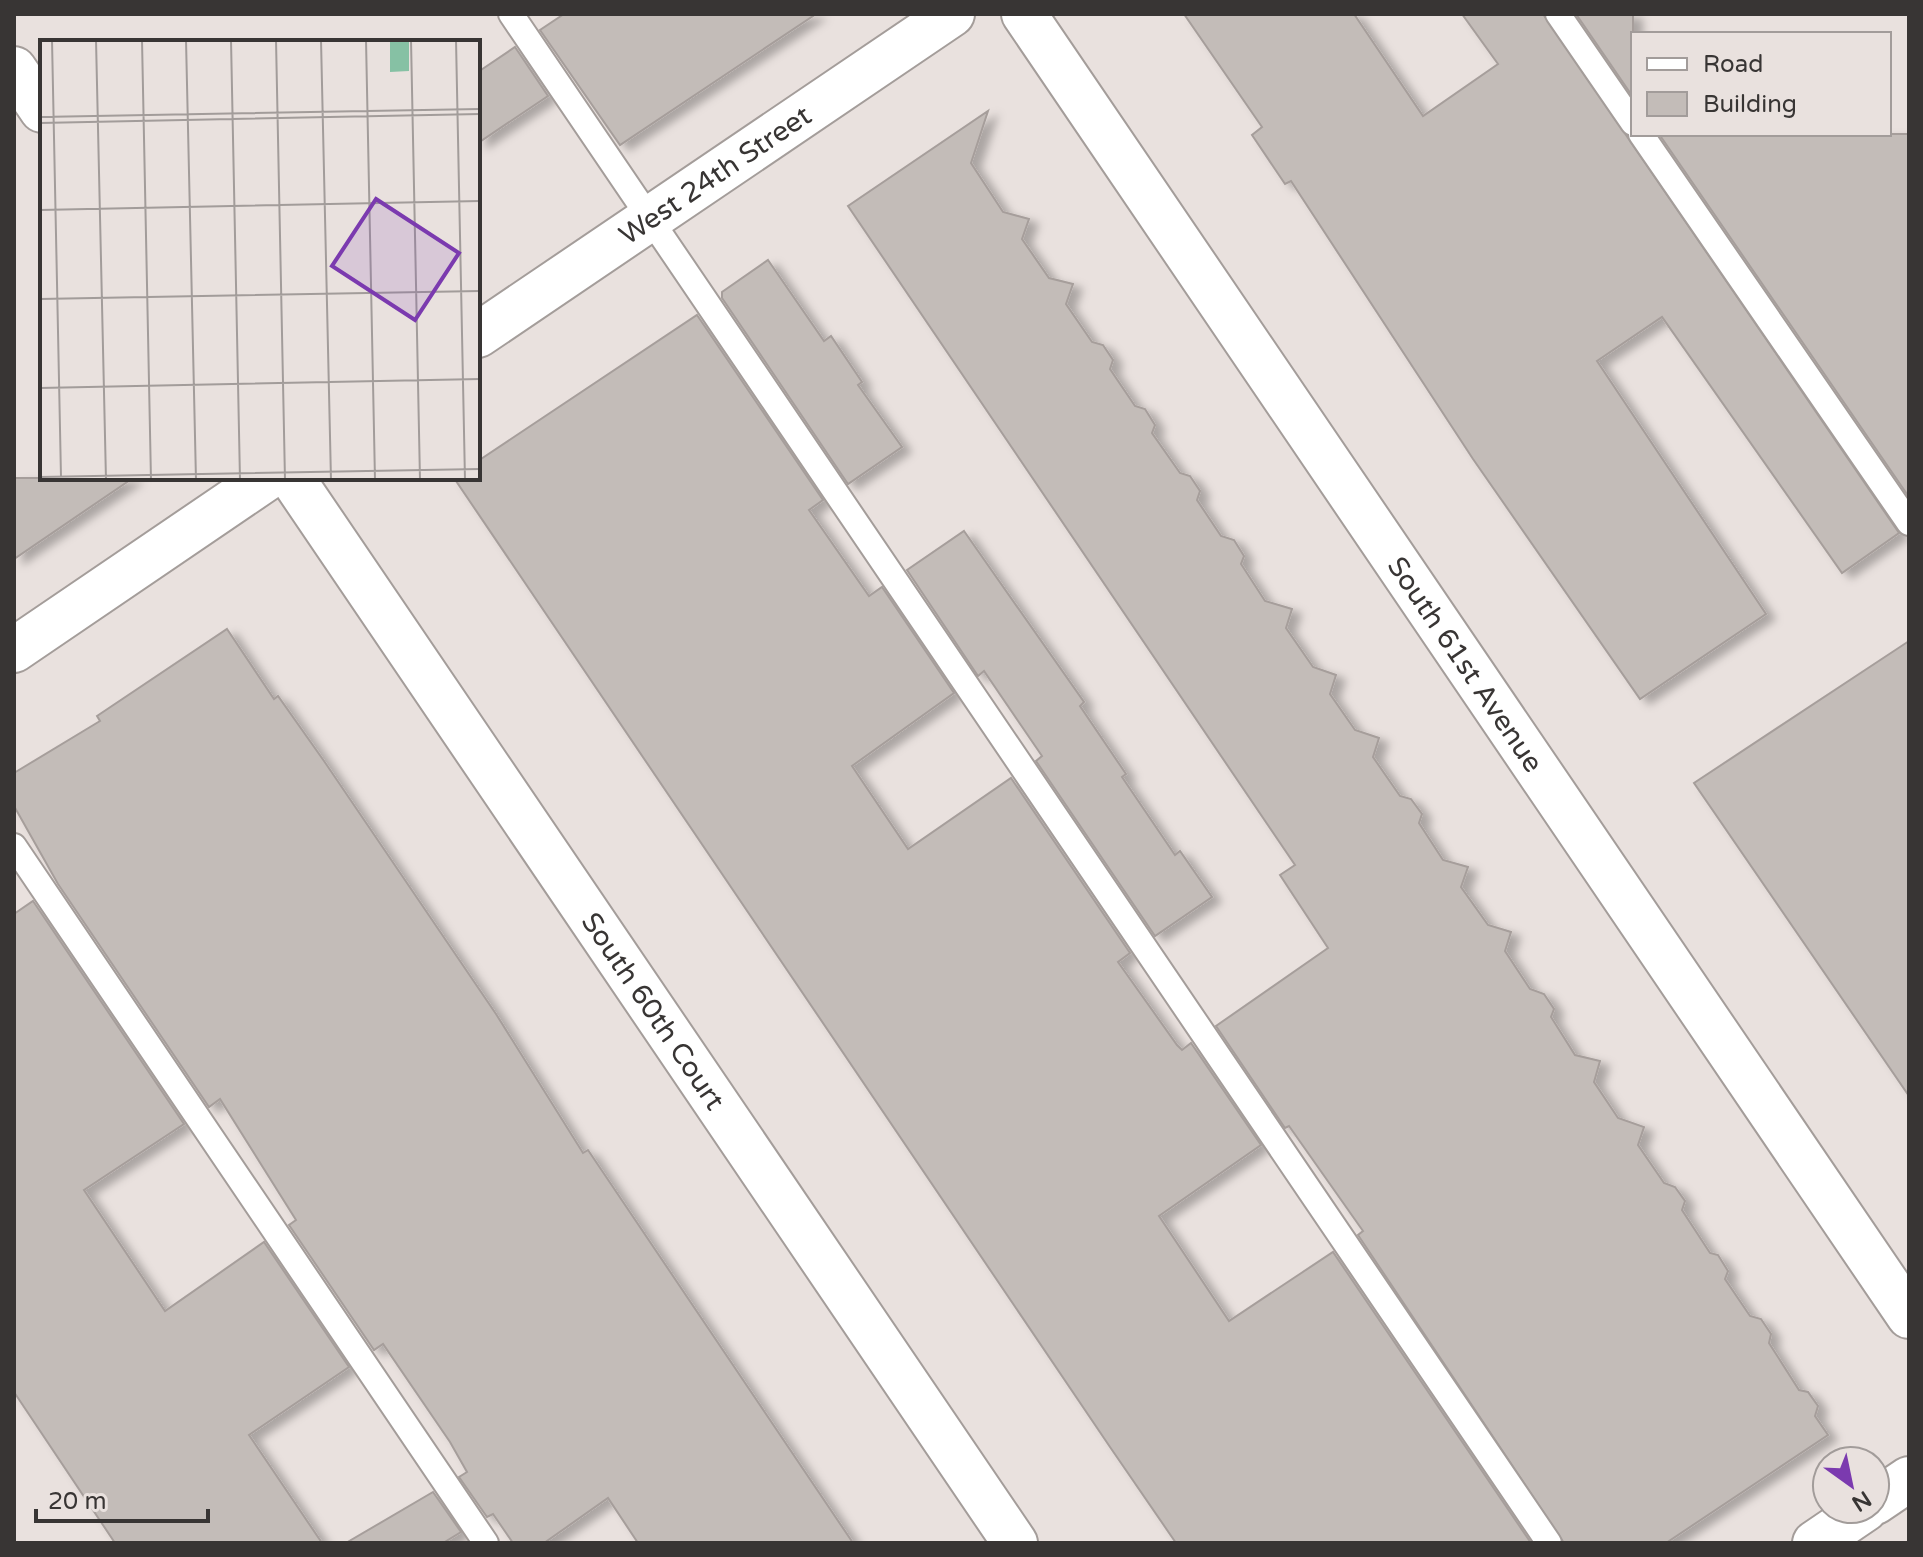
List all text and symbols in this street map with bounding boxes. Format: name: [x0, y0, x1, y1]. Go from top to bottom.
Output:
legend: [1631, 32, 1891, 136]
inset map: [40, 40, 480, 480]
text: Road: [1703, 50, 1763, 79]
text: Building: [1703, 90, 1797, 119]
street label: West 24th Street: [613, 98, 818, 252]
street label: South 61st Avenue: [1380, 550, 1550, 779]
street label: South 60th Court: [574, 906, 732, 1117]
north arrow: [1811, 1445, 1891, 1525]
scale bar: [36, 1473, 208, 1523]
text: N: [1847, 1485, 1876, 1517]
text: 20 m: [48, 1487, 106, 1516]

